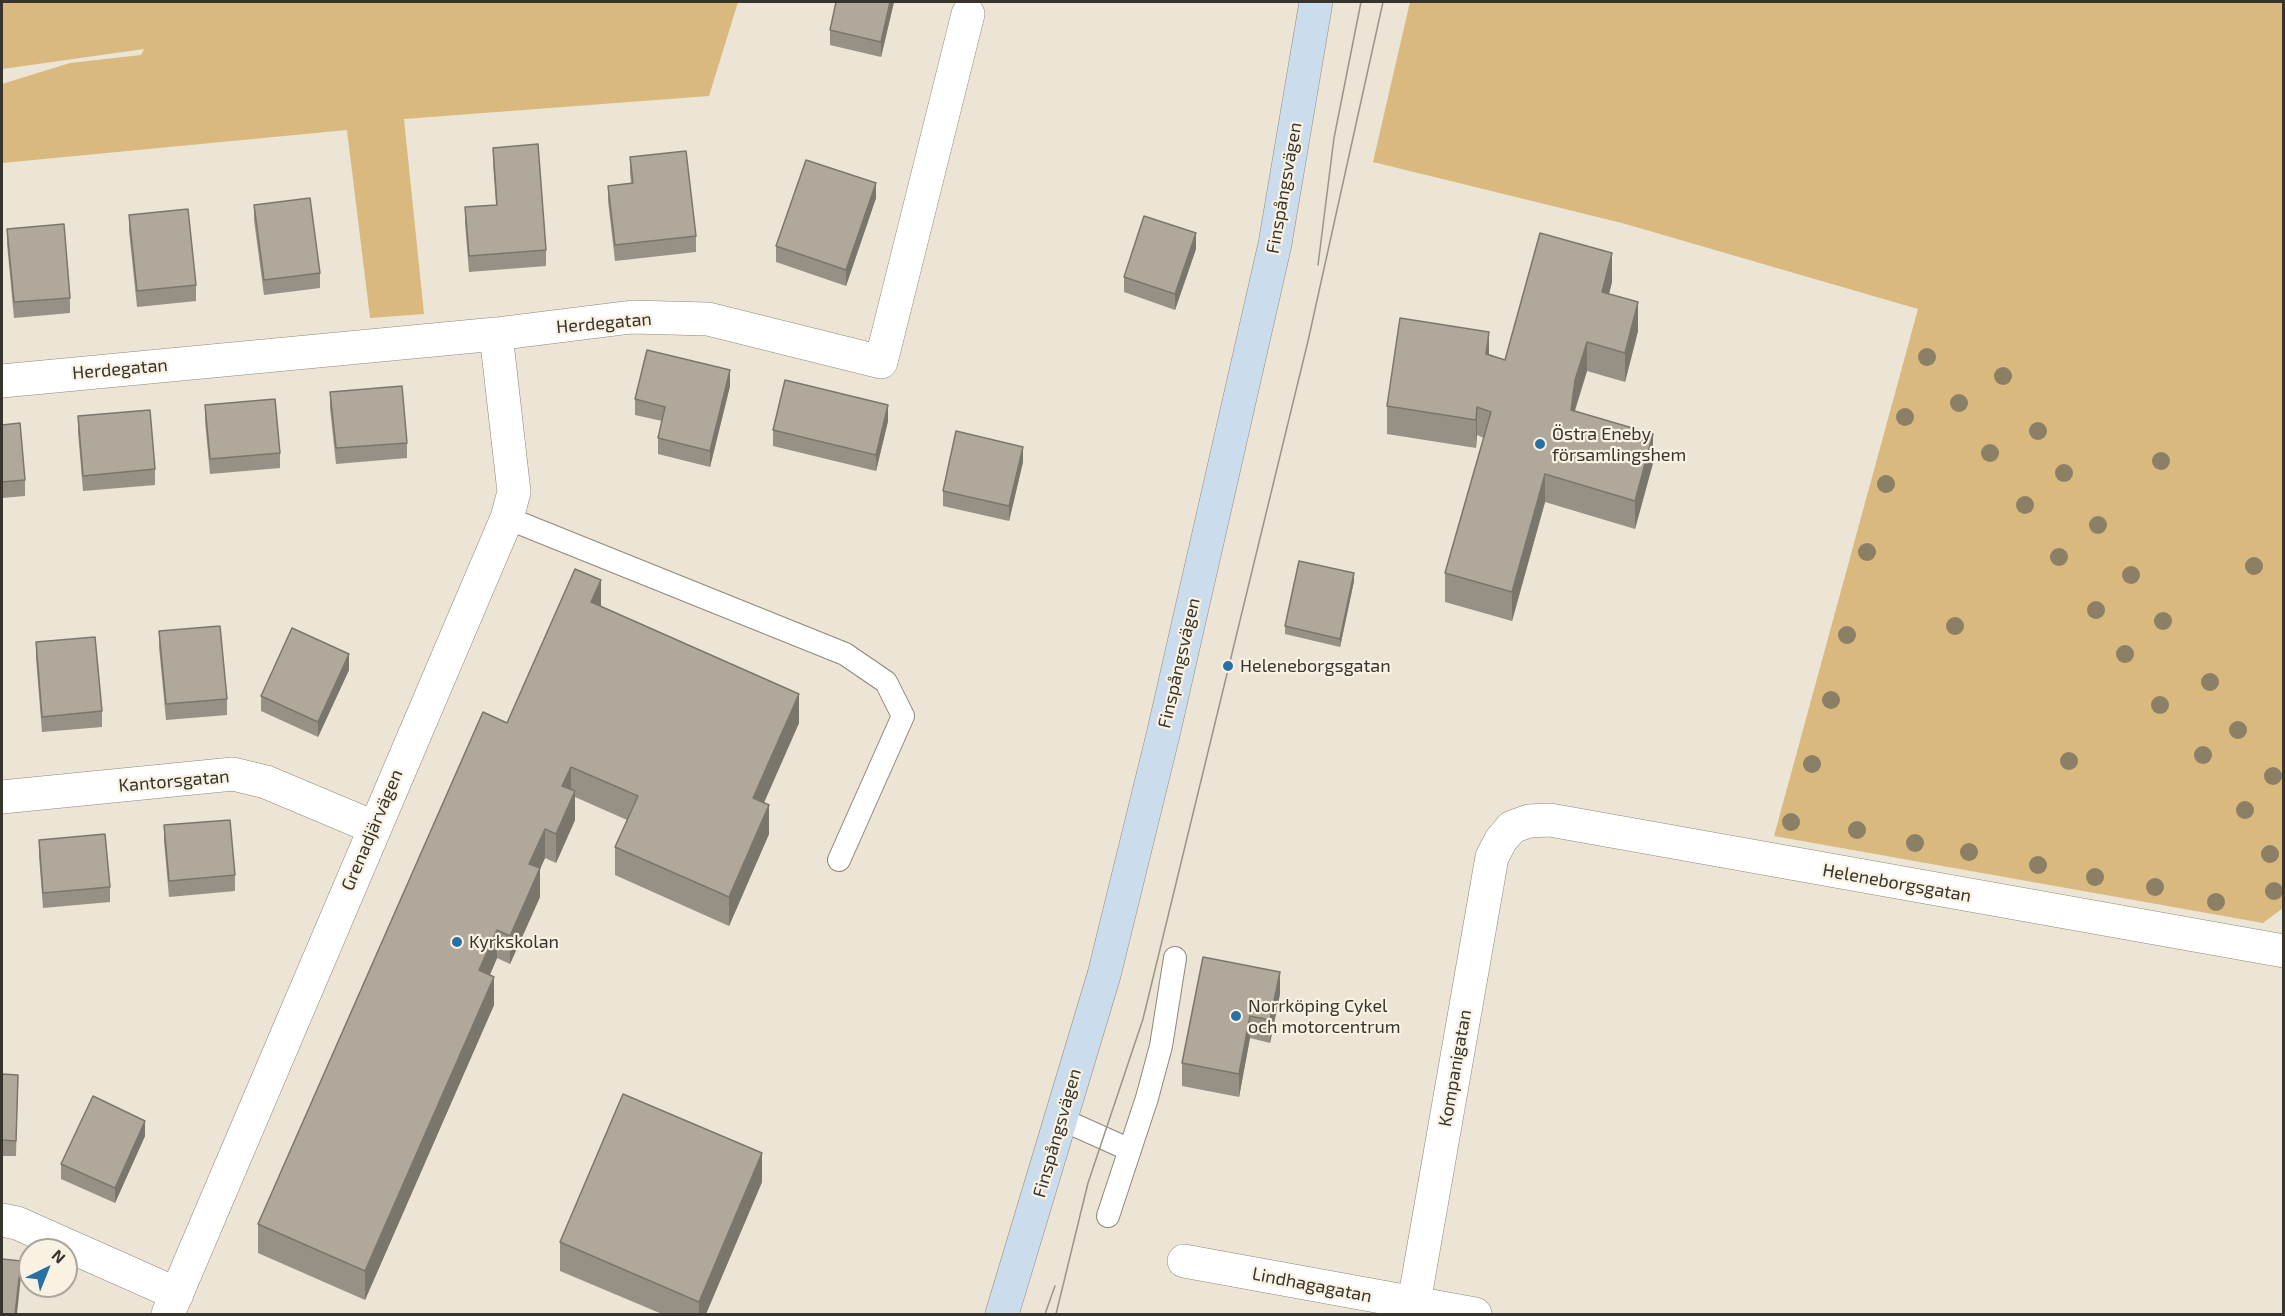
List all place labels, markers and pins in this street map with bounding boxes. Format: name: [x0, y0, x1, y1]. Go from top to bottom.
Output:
place label: Östra Eneby församlingshem: [1552, 423, 1686, 466]
marker: Östra Eneby församlingshem: [1533, 437, 1547, 451]
place label: Heleneborgsgatan: [1240, 655, 1391, 677]
marker: Heleneborgsgatan: [1221, 659, 1235, 673]
place label: Kyrkskolan: [469, 931, 559, 953]
marker: Kyrkskolan: [450, 935, 464, 949]
place label: Norrköping Cykel och motorcentrum: [1248, 995, 1400, 1038]
marker: Norrköping Cykel och motorcentrum: [1229, 1009, 1243, 1023]

